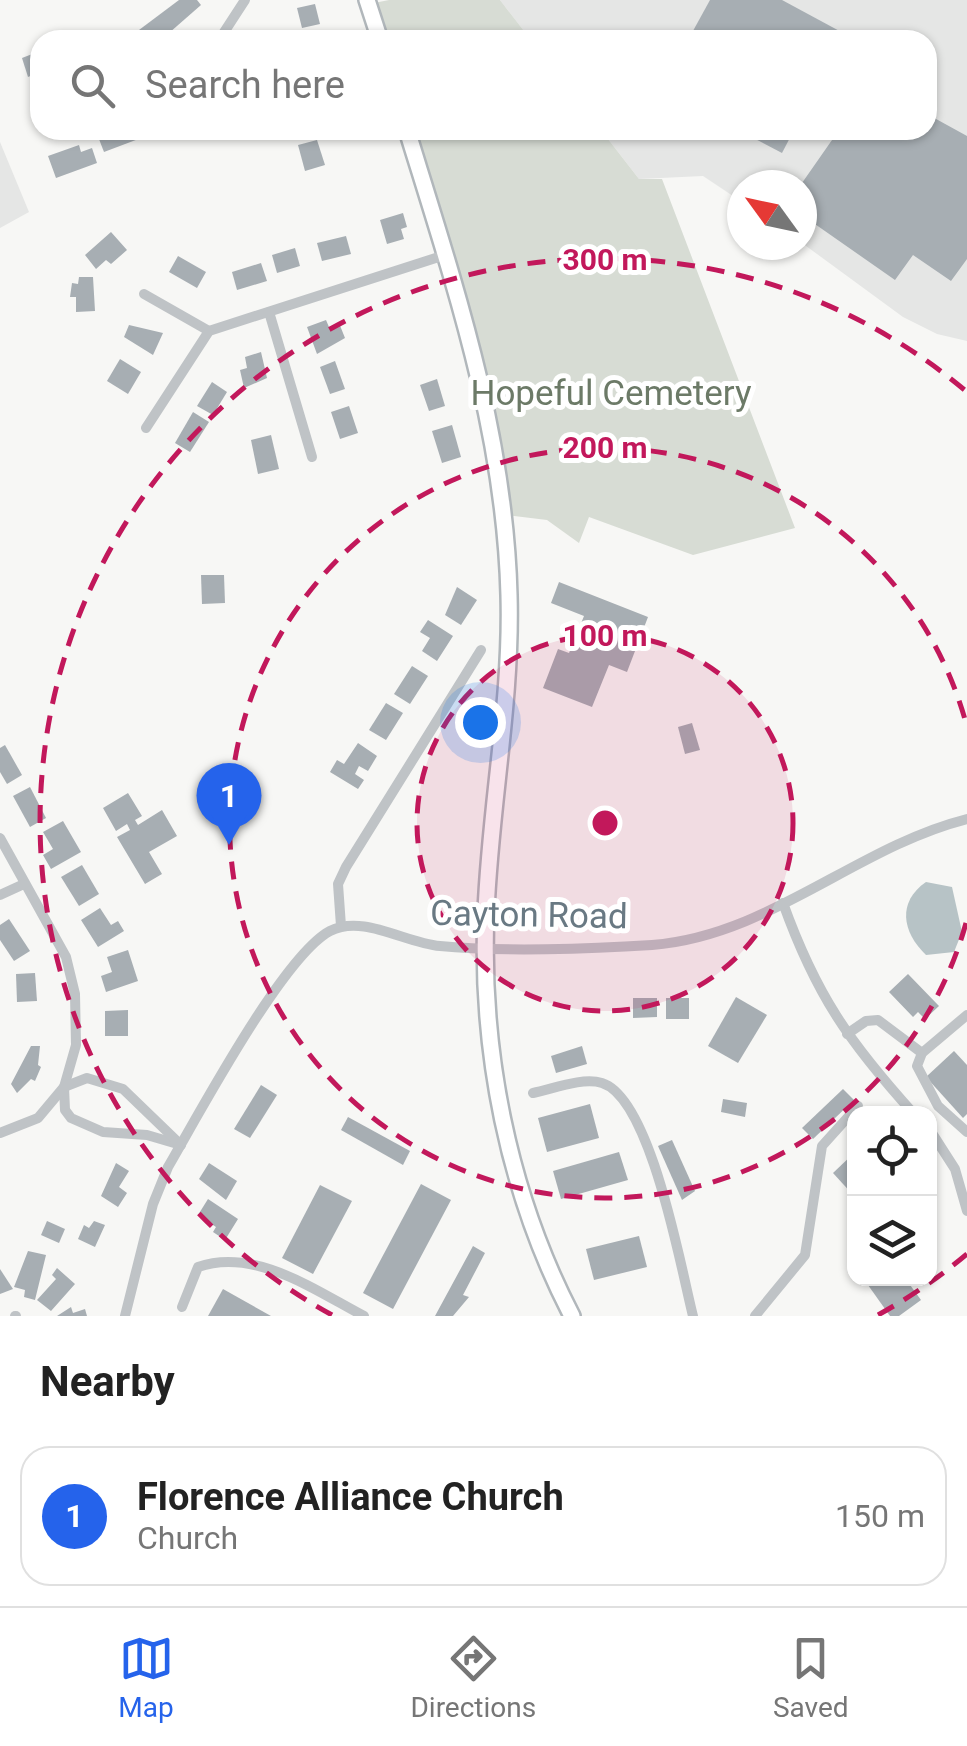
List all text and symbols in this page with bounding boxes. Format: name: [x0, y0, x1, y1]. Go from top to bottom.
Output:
search box: [30, 30, 937, 140]
icon: search: [65, 58, 120, 113]
text: Search here: [145, 63, 345, 107]
north arrow: [727, 170, 817, 260]
text: 300 m: [562, 242, 648, 277]
park label: Hopeful Cemetery: [470, 373, 752, 414]
text: 200 m: [562, 430, 648, 465]
text: 100 m: [562, 618, 648, 653]
your location: [455, 697, 506, 748]
pin: 1: [196, 762, 262, 845]
centre of rings: [587, 805, 623, 841]
street label: Cayton Road: [430, 893, 628, 937]
map controls: [847, 1106, 937, 1286]
button: locate: [847, 1106, 937, 1196]
button: layers: [847, 1196, 937, 1286]
text: Nearby: [40, 1357, 175, 1406]
text: Florence Alliance Church: [137, 1475, 564, 1519]
text: 1: [65, 1497, 84, 1535]
text: 150 m: [835, 1497, 925, 1535]
text: Church: [137, 1519, 238, 1557]
tab: Map: [118, 1631, 174, 1724]
tab: Directions: [410, 1631, 536, 1724]
tab: Saved: [773, 1631, 849, 1724]

